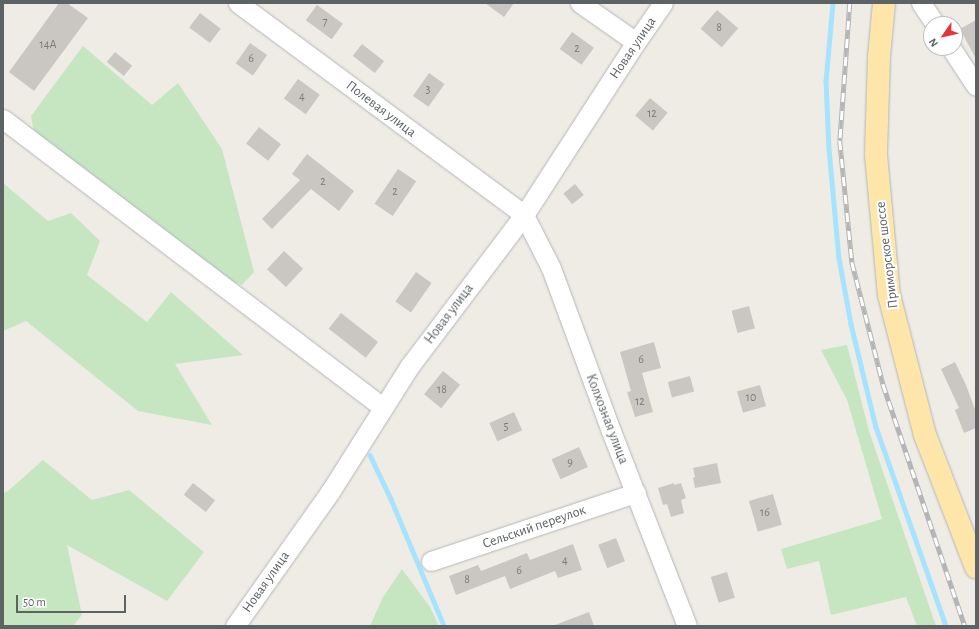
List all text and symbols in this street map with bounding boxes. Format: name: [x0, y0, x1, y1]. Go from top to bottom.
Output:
street label: Новая улица: [606, 14, 660, 82]
house number: 7: [322, 15, 328, 29]
north arrow: [923, 16, 963, 56]
house number: 8: [716, 21, 722, 35]
text: N: [927, 36, 940, 49]
house number: 14А: [40, 38, 56, 52]
house number: 2: [574, 42, 580, 56]
house number: 6: [248, 52, 254, 66]
street label: Полевая улица: [343, 77, 419, 141]
house number: 3: [426, 83, 430, 97]
house number: 4: [299, 90, 305, 104]
house number: 12: [647, 107, 657, 121]
house number: 2: [320, 175, 326, 189]
house number: 2: [392, 185, 398, 199]
street label: Приморское шоссе: [872, 201, 902, 309]
street label: Новая улица: [421, 281, 477, 347]
house number: 6: [638, 353, 644, 367]
street label: Колхозная улица: [582, 372, 632, 466]
house number: 18: [437, 383, 447, 397]
house number: 10: [746, 391, 756, 405]
house number: 12: [635, 395, 645, 409]
house number: 5: [503, 420, 509, 434]
house number: 9: [567, 456, 573, 470]
street label: Сельский переулок: [480, 501, 588, 553]
house number: 16: [760, 506, 770, 520]
street label: Новая улица: [239, 548, 293, 616]
house number: 4: [562, 554, 568, 568]
house number: 6: [516, 564, 522, 578]
house number: 8: [464, 573, 470, 587]
scale bar: [18, 587, 128, 613]
text: 50 m: [23, 596, 46, 608]

